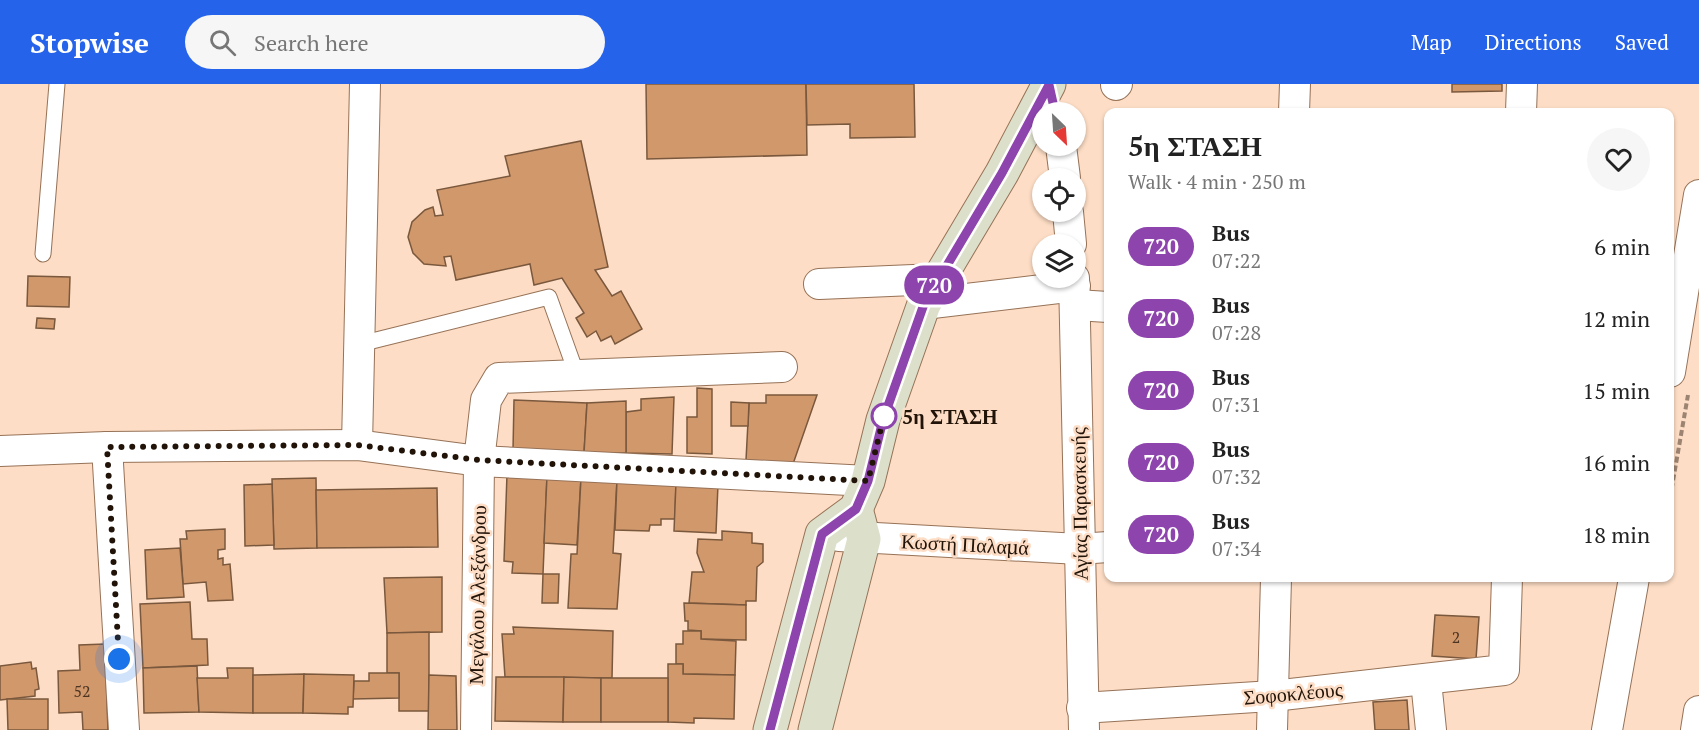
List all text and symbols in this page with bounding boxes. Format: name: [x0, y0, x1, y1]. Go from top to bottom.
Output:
search box: [185, 15, 605, 69]
text: Stopwise: [30, 24, 149, 61]
icon: search: [206, 26, 239, 59]
text: Search here: [254, 28, 369, 57]
text: Map: [1411, 28, 1452, 56]
text: Directions: [1485, 28, 1582, 56]
text: Saved: [1615, 28, 1669, 56]
north arrow: [1032, 102, 1086, 156]
map controls: [1032, 102, 1086, 288]
text: 5η ΣΤΑΣΗ: [1128, 127, 1262, 164]
button: heart: [1587, 128, 1650, 191]
button: locate: [1032, 168, 1086, 222]
text: Walk · 4 min · 250 m: [1128, 168, 1306, 195]
text: Bus: [1212, 218, 1250, 247]
text: 720: [1143, 232, 1179, 260]
text: 6 min: [1594, 232, 1650, 261]
button: layers: [1032, 234, 1086, 288]
text: 07:22: [1212, 247, 1261, 274]
line badge: 720: [900, 266, 968, 304]
text: 720: [916, 271, 952, 299]
text: Bus: [1212, 290, 1250, 319]
text: 720: [1143, 304, 1179, 332]
text: 12 min: [1583, 304, 1650, 333]
text: 07:28: [1212, 319, 1261, 346]
text: Bus: [1212, 362, 1250, 391]
text: 720: [1143, 376, 1179, 404]
text: 15 min: [1583, 376, 1650, 405]
text: 07:31: [1212, 391, 1261, 418]
marker: 5η ΣΤΑΣΗ: [871, 403, 897, 429]
place label: 5η ΣΤΑΣΗ: [902, 403, 998, 430]
street label: Αγίας Παρασκευής: [1064, 427, 1094, 581]
text: Bus: [1212, 434, 1250, 463]
text: 720: [1143, 448, 1179, 476]
text: 16 min: [1583, 448, 1650, 477]
text: 07:32: [1212, 463, 1261, 490]
street label: Μεγάλου Αλεξάνδρου: [462, 505, 492, 685]
text: Bus: [1212, 506, 1250, 535]
text: 720: [1143, 520, 1179, 548]
text: 18 min: [1583, 520, 1650, 549]
street label: Κωστή Παλαμά: [900, 527, 1030, 561]
text: 07:34: [1212, 535, 1261, 562]
house number: 2: [1452, 626, 1460, 648]
your location: [104, 644, 134, 674]
street label: Σοφοκλέους: [1242, 675, 1344, 711]
house number: 52: [73, 680, 91, 702]

